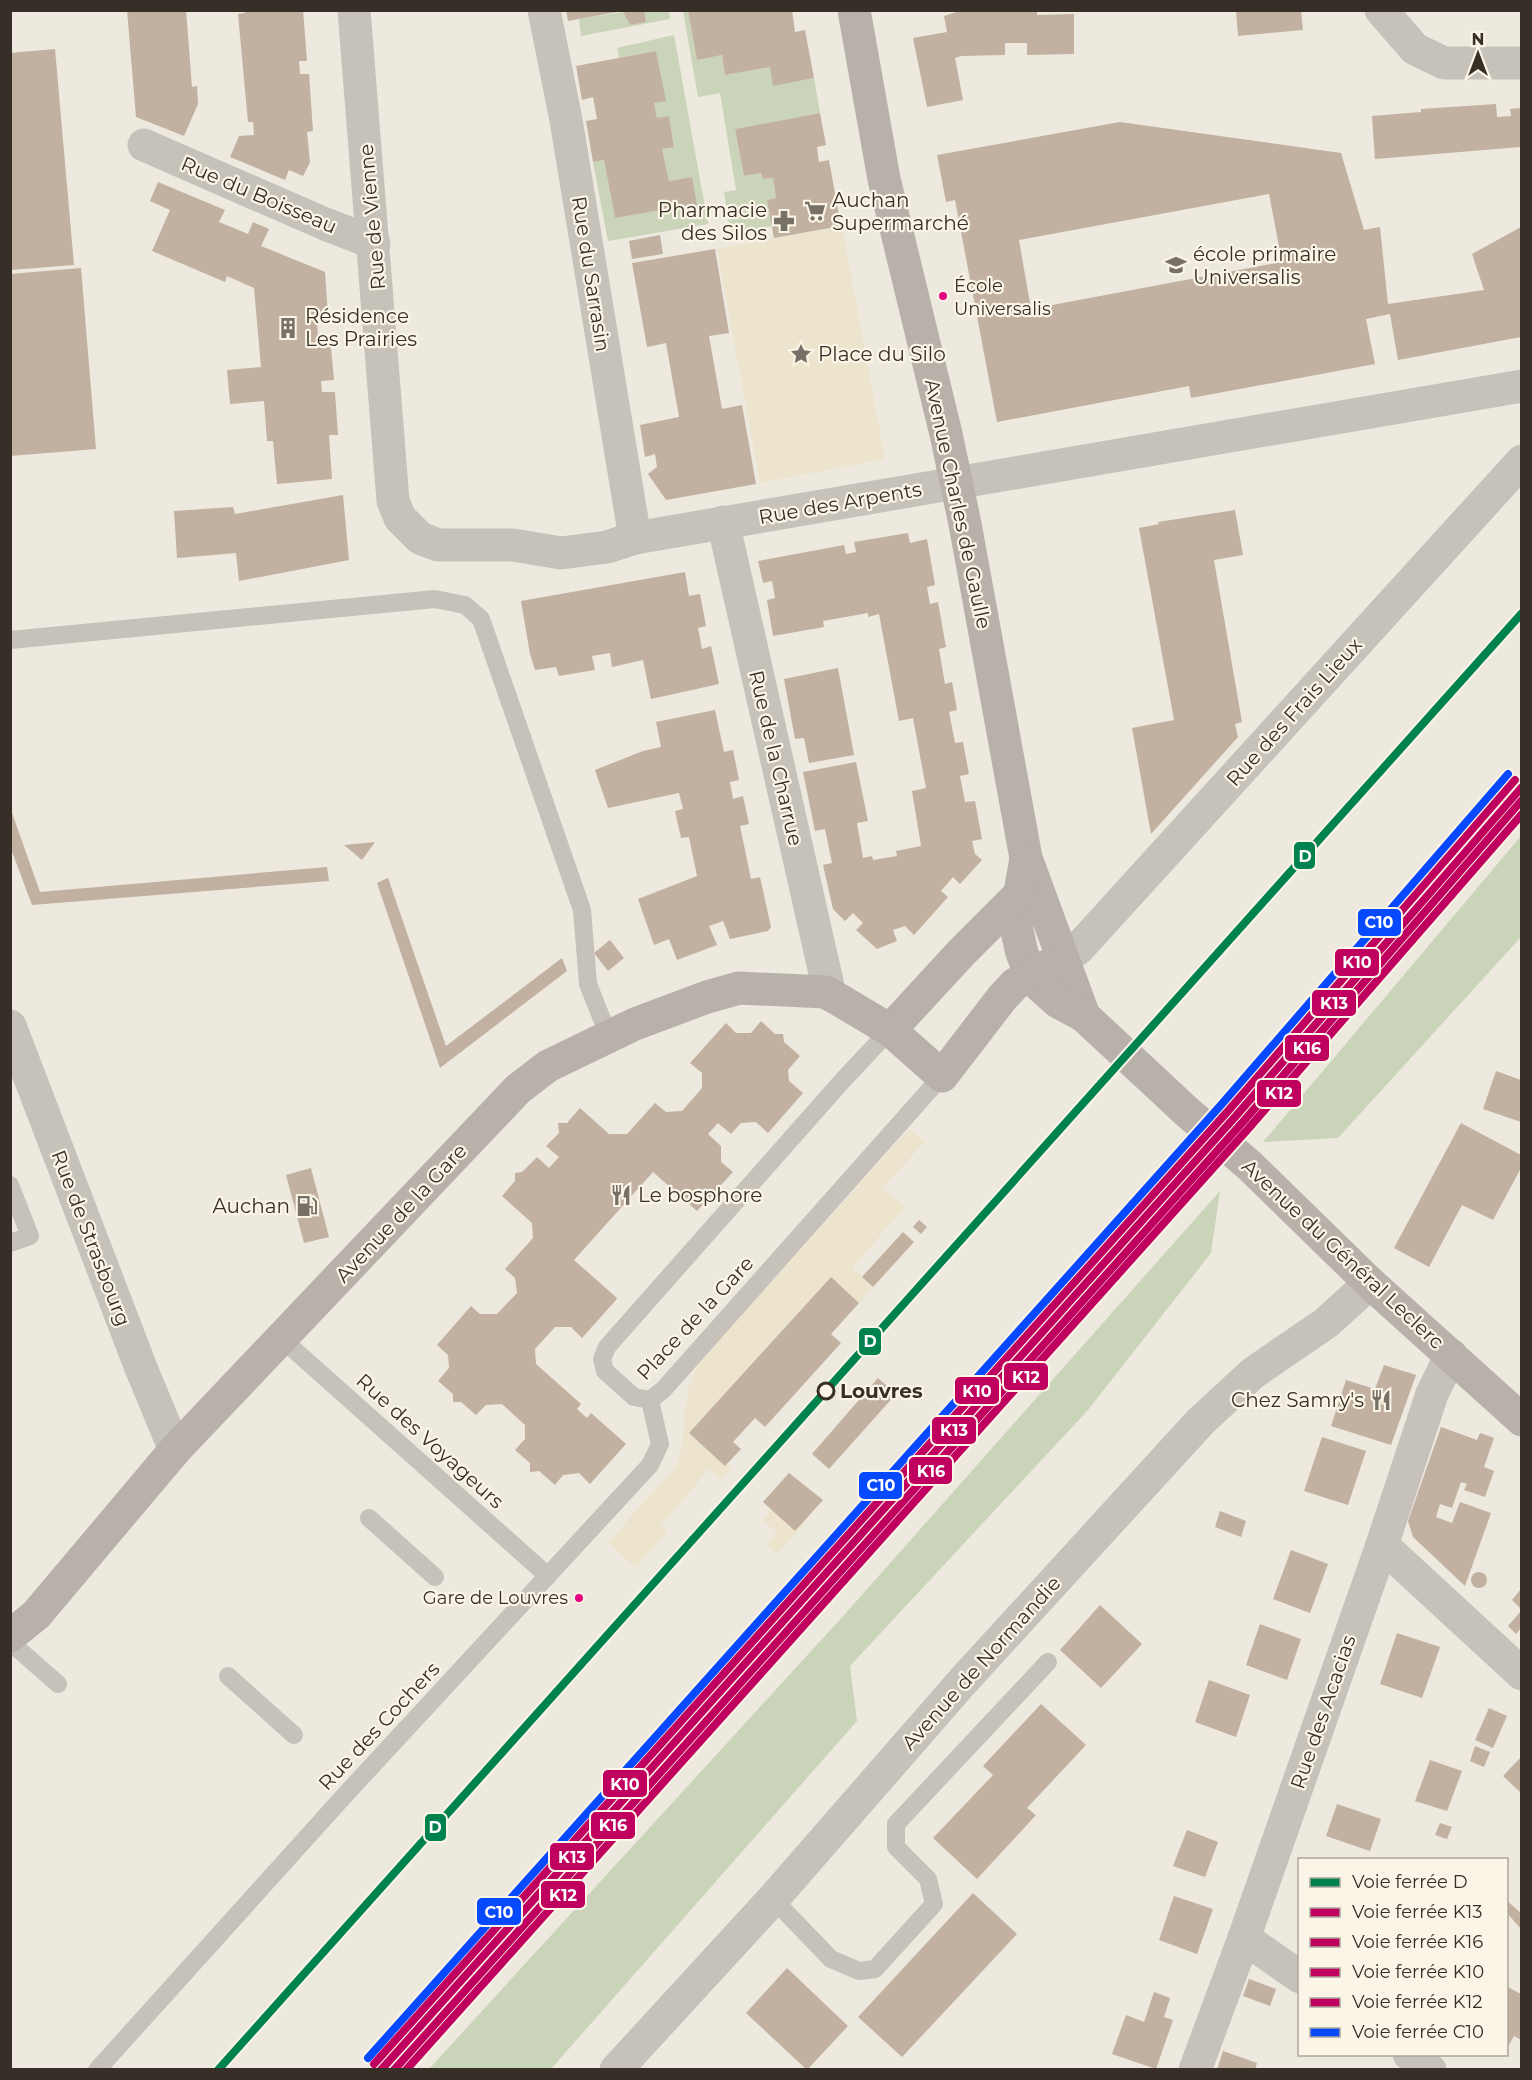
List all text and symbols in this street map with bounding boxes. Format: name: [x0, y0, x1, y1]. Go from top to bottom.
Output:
north arrow: [1448, 24, 1508, 84]
text: N: [1472, 30, 1484, 49]
street label: Rue de Vienne: [354, 143, 390, 291]
street label: Rue du Boisseau: [177, 151, 341, 239]
place label: Auchan Supermarché: [832, 188, 969, 235]
street label: Rue du Sarrasin: [567, 195, 615, 353]
place label: Pharmacie des Silos: [658, 198, 767, 245]
supermarket icon: Auchan Supermarché: [803, 199, 827, 223]
pharmacy icon: Pharmacie des Silos: [772, 209, 796, 233]
place label: école primaire Universalis: [1193, 242, 1336, 289]
school or university icon: école primaire Universalis: [1164, 253, 1188, 277]
place label: École Universalis: [954, 275, 1051, 320]
marker: École Universalis: [937, 290, 949, 302]
place label: Résidence Les Prairies: [305, 304, 417, 351]
building icon: Résidence Les Prairies: [276, 316, 300, 340]
place icon: Place du Silo: [789, 342, 813, 366]
place label: Place du Silo: [818, 342, 946, 366]
street label: Avenue Charles de Gaulle: [920, 377, 996, 631]
street label: Rue des Arpents: [757, 477, 924, 529]
street label: Rue des Frais Lieux: [1221, 633, 1367, 791]
street label: Rue de la Charrue: [744, 668, 808, 848]
line badge: D: [1293, 841, 1316, 870]
text: D: [1298, 847, 1312, 866]
line badge: C10: [1357, 908, 1402, 937]
text: C10: [1365, 913, 1394, 932]
line badge: K10: [1334, 948, 1380, 977]
text: K10: [1342, 953, 1372, 972]
line badge: K13: [1311, 989, 1357, 1017]
text: K13: [1320, 994, 1348, 1013]
line badge: K16: [1284, 1034, 1330, 1062]
text: K16: [1293, 1039, 1321, 1058]
line badge: K12: [1256, 1079, 1302, 1108]
text: K12: [1265, 1084, 1293, 1103]
street label: Avenue de la Gare: [330, 1139, 472, 1287]
street label: Rue de Strasbourg: [46, 1147, 136, 1329]
street label: Avenue du Général Leclerc: [1237, 1154, 1449, 1354]
restaurant icon: Le bosphore: [609, 1183, 633, 1207]
place label: Le bosphore: [638, 1183, 762, 1207]
place label: Auchan: [212, 1194, 290, 1218]
fuel station icon: Auchan: [295, 1194, 319, 1218]
street label: Place de la Gare: [632, 1251, 758, 1385]
line badge: D: [858, 1327, 882, 1356]
text: D: [863, 1332, 877, 1351]
line badge: K12: [1003, 1362, 1049, 1391]
street label: Rue des Voyageurs: [351, 1368, 509, 1514]
text: K12: [1012, 1368, 1040, 1387]
line badge: K10: [954, 1376, 1000, 1405]
place label: Louvres: [840, 1379, 923, 1403]
marker: Louvres: [817, 1382, 835, 1400]
text: K10: [962, 1382, 992, 1401]
place label: Chez Samry's: [1231, 1388, 1364, 1412]
restaurant icon: Chez Samry's: [1369, 1388, 1393, 1412]
line badge: K13: [931, 1416, 977, 1445]
text: K13: [940, 1421, 968, 1440]
line badge: K16: [908, 1456, 953, 1485]
text: K16: [917, 1462, 945, 1481]
line badge: C10: [858, 1471, 903, 1500]
text: C10: [867, 1476, 896, 1495]
street label: Avenue de Normandie: [897, 1571, 1065, 1755]
place label: Gare de Louvres: [423, 1587, 568, 1609]
marker: Gare de Louvres: [573, 1592, 585, 1604]
street label: Rue des Acacias: [1285, 1632, 1361, 1792]
street label: Rue des Cochers: [313, 1657, 445, 1795]
line badge: K10: [602, 1769, 648, 1798]
text: K10: [610, 1775, 640, 1794]
line badge: K16: [590, 1811, 636, 1840]
line badge: D: [424, 1813, 447, 1842]
text: K16: [599, 1816, 627, 1835]
text: D: [428, 1818, 442, 1837]
line badge: K13: [549, 1842, 595, 1871]
text: K13: [558, 1848, 586, 1867]
legend: [1298, 1858, 1508, 2056]
text: Voie ferrée D: [1352, 1871, 1468, 1893]
line badge: K12: [540, 1880, 586, 1909]
text: K12: [549, 1886, 577, 1905]
line badge: C10: [476, 1897, 522, 1926]
text: Voie ferrée K13: [1352, 1901, 1482, 1923]
text: C10: [485, 1903, 514, 1922]
text: Voie ferrée K16: [1352, 1931, 1483, 1953]
text: Voie ferrée K10: [1352, 1961, 1484, 1983]
text: Voie ferrée K12: [1352, 1991, 1483, 2013]
text: Voie ferrée C10: [1352, 2021, 1484, 2043]

